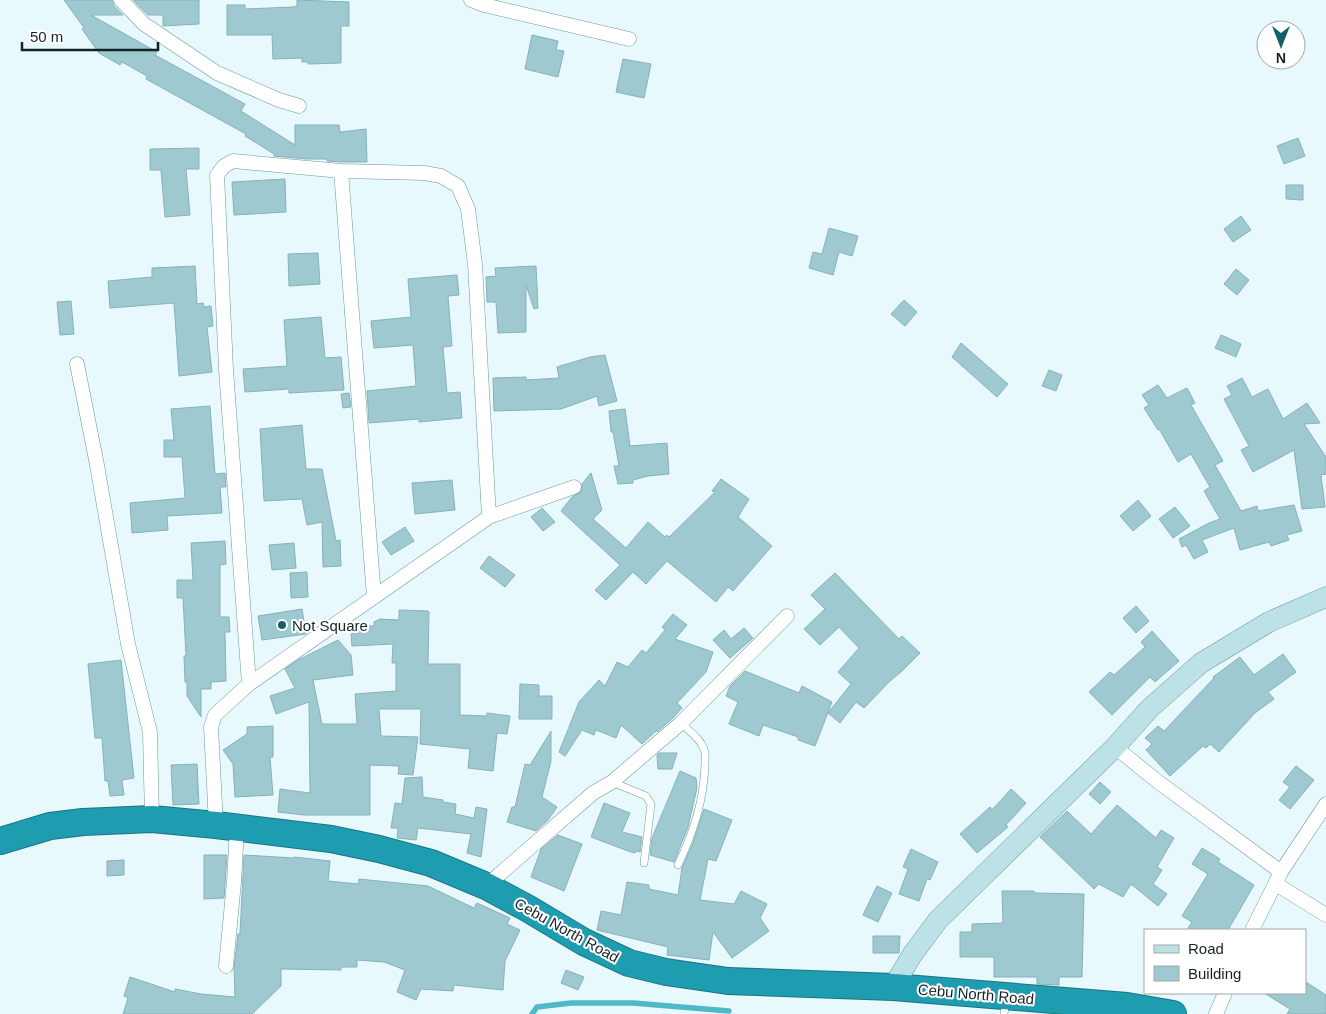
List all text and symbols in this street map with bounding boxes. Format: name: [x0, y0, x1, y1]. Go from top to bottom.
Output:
scale bar: [22, 20, 159, 52]
north arrow: [1256, 20, 1306, 70]
text: 50 m: [30, 28, 63, 45]
text: N: [1276, 50, 1286, 66]
place label: Not Square: [292, 617, 368, 634]
marker: Not Square: [276, 619, 288, 631]
street label: Cebu North Road: [512, 894, 622, 966]
legend: [1144, 929, 1306, 994]
text: Road: [1188, 940, 1224, 957]
text: Building: [1188, 965, 1241, 982]
street label: Cebu North Road: [917, 980, 1035, 1008]

